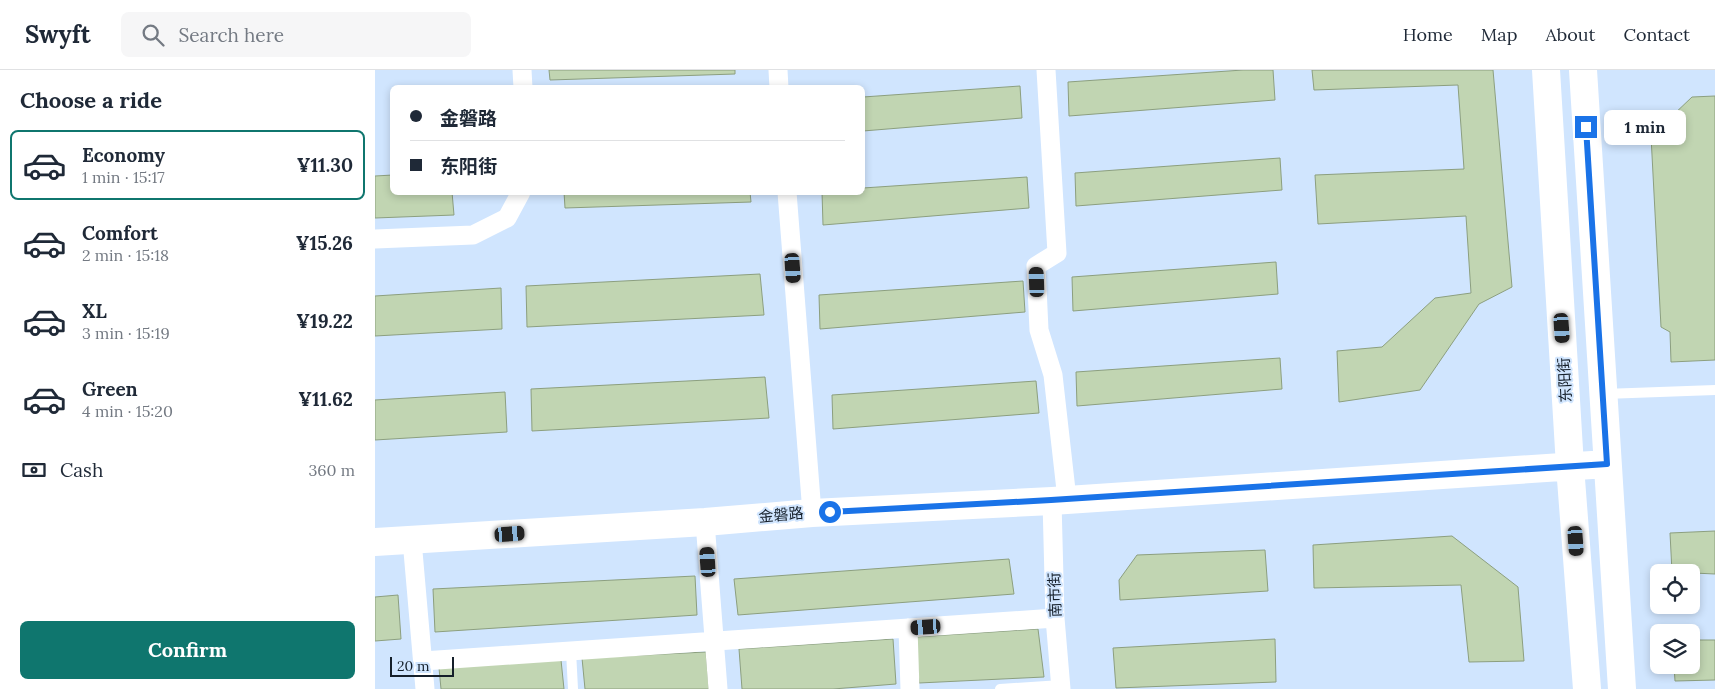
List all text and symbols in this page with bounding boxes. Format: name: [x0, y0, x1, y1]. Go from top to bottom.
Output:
search box: [121, 12, 471, 57]
text: Swyft: [25, 19, 91, 50]
icon: search: [139, 21, 167, 49]
text: Search here: [179, 23, 284, 47]
text: Home: [1403, 23, 1453, 46]
text: Map: [1481, 23, 1517, 46]
text: About: [1545, 23, 1595, 46]
text: Contact: [1623, 23, 1690, 46]
text: Choose a ride: [20, 86, 162, 114]
text: 金磐路: [440, 106, 497, 130]
callout: 1 min: [1603, 110, 1686, 144]
route end: [1575, 116, 1597, 138]
text: 1 min: [1625, 117, 1665, 137]
icon: car: [22, 143, 67, 188]
text: Economy: [82, 143, 165, 167]
text: ¥11.30: [297, 153, 353, 177]
text: 东阳街: [440, 154, 497, 178]
text: 1 min · 15:17: [82, 167, 165, 187]
icon: car: [22, 221, 67, 266]
text: Comfort: [82, 221, 158, 245]
text: ¥15.26: [296, 231, 353, 255]
text: 2 min · 15:18: [82, 245, 169, 265]
car: [784, 253, 801, 283]
car: [1028, 267, 1045, 297]
icon: car: [22, 299, 67, 344]
text: XL: [82, 299, 107, 323]
text: ¥19.22: [296, 309, 353, 333]
car: [1553, 313, 1570, 343]
text: 3 min · 15:19: [82, 323, 170, 343]
street label: 东阳街: [1554, 357, 1575, 403]
icon: car: [22, 377, 67, 422]
text: Green: [82, 377, 138, 401]
text: ¥11.62: [298, 387, 353, 411]
text: 4 min · 15:20: [82, 401, 173, 421]
icon: cash: [20, 456, 48, 484]
text: Cash: [60, 458, 103, 482]
text: 360 m: [308, 460, 355, 480]
route start: [819, 501, 841, 523]
street label: 金磐路: [758, 503, 804, 526]
car: [494, 525, 525, 543]
car: [1567, 526, 1584, 556]
car: [699, 547, 716, 577]
map controls: [1650, 564, 1700, 674]
button: locate: [1650, 564, 1700, 614]
street label: 南市街: [1044, 572, 1065, 618]
car: [910, 618, 941, 636]
button: Confirm: [20, 621, 355, 679]
button: layers: [1650, 624, 1700, 674]
scale bar: [390, 654, 454, 677]
text: 20 m: [397, 657, 429, 675]

